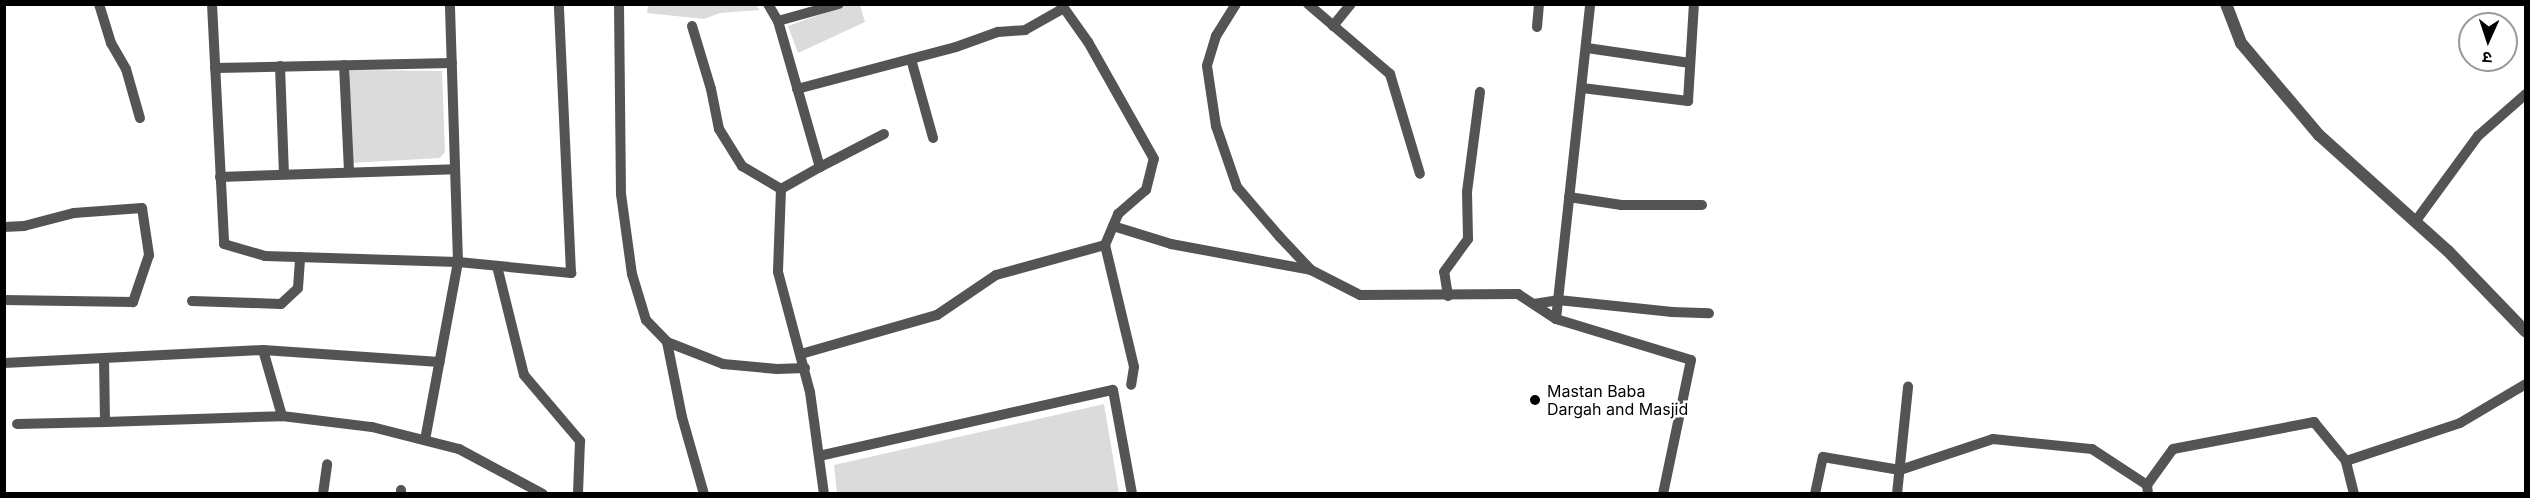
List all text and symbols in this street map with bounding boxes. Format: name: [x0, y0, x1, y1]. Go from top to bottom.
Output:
north arrow: [2458, 12, 2518, 72]
text: उ: [2482, 48, 2492, 68]
place label: Mastan Baba Dargah and Masjid: [1547, 381, 1688, 419]
marker: Mastan Baba Dargah and Masjid: [1528, 393, 1542, 407]

